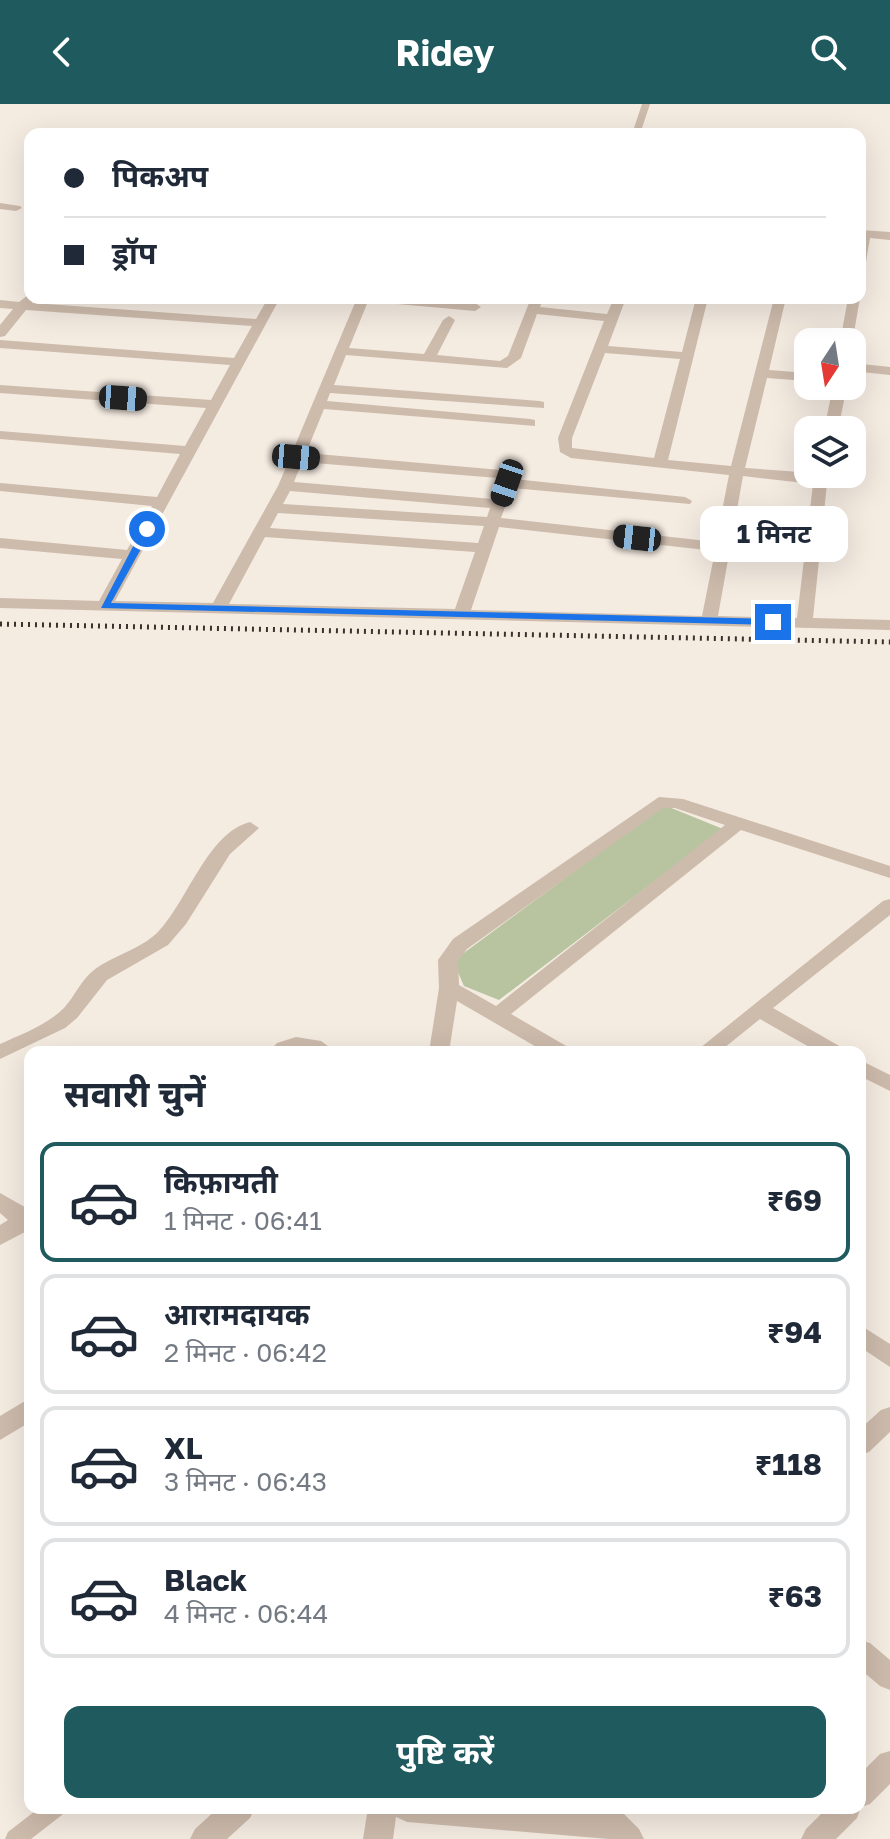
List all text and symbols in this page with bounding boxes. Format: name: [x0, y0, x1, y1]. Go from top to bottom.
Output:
icon: back: [40, 30, 84, 74]
icon: search: [806, 30, 850, 74]
text: Ridey: [395, 31, 495, 74]
text: पिकअप: [112, 158, 208, 194]
text: ड्रॉप: [112, 235, 156, 271]
north arrow: [794, 328, 866, 400]
map controls: [794, 328, 866, 488]
car: [98, 384, 148, 412]
button: layers: [794, 416, 866, 488]
car: [271, 443, 321, 471]
car: [488, 456, 526, 510]
callout: 1 मिनट: [699, 506, 847, 562]
route start: [129, 511, 165, 547]
text: 1 मिनट: [737, 518, 811, 549]
car: [612, 524, 662, 552]
route end: [755, 604, 791, 640]
text: सवारी चुनें: [64, 1072, 205, 1115]
text: किफ़ायती: [164, 1164, 278, 1200]
icon: car: [68, 1166, 140, 1238]
text: ₹69: [767, 1182, 822, 1218]
text: 1 मिनट · 06:41: [164, 1205, 322, 1236]
text: आरामदायक: [164, 1296, 310, 1332]
icon: car: [68, 1298, 140, 1370]
text: ₹94: [767, 1314, 822, 1350]
text: 2 मिनट · 06:42: [164, 1337, 327, 1368]
icon: car: [68, 1430, 140, 1502]
text: XL: [164, 1430, 203, 1466]
text: ₹118: [755, 1446, 822, 1482]
text: 3 मिनट · 06:43: [164, 1466, 327, 1497]
icon: car: [68, 1562, 140, 1634]
text: Black: [164, 1562, 247, 1598]
text: ₹63: [767, 1578, 822, 1614]
text: 4 मिनट · 06:44: [164, 1598, 328, 1629]
button: पुष्टि करें: [64, 1706, 826, 1798]

